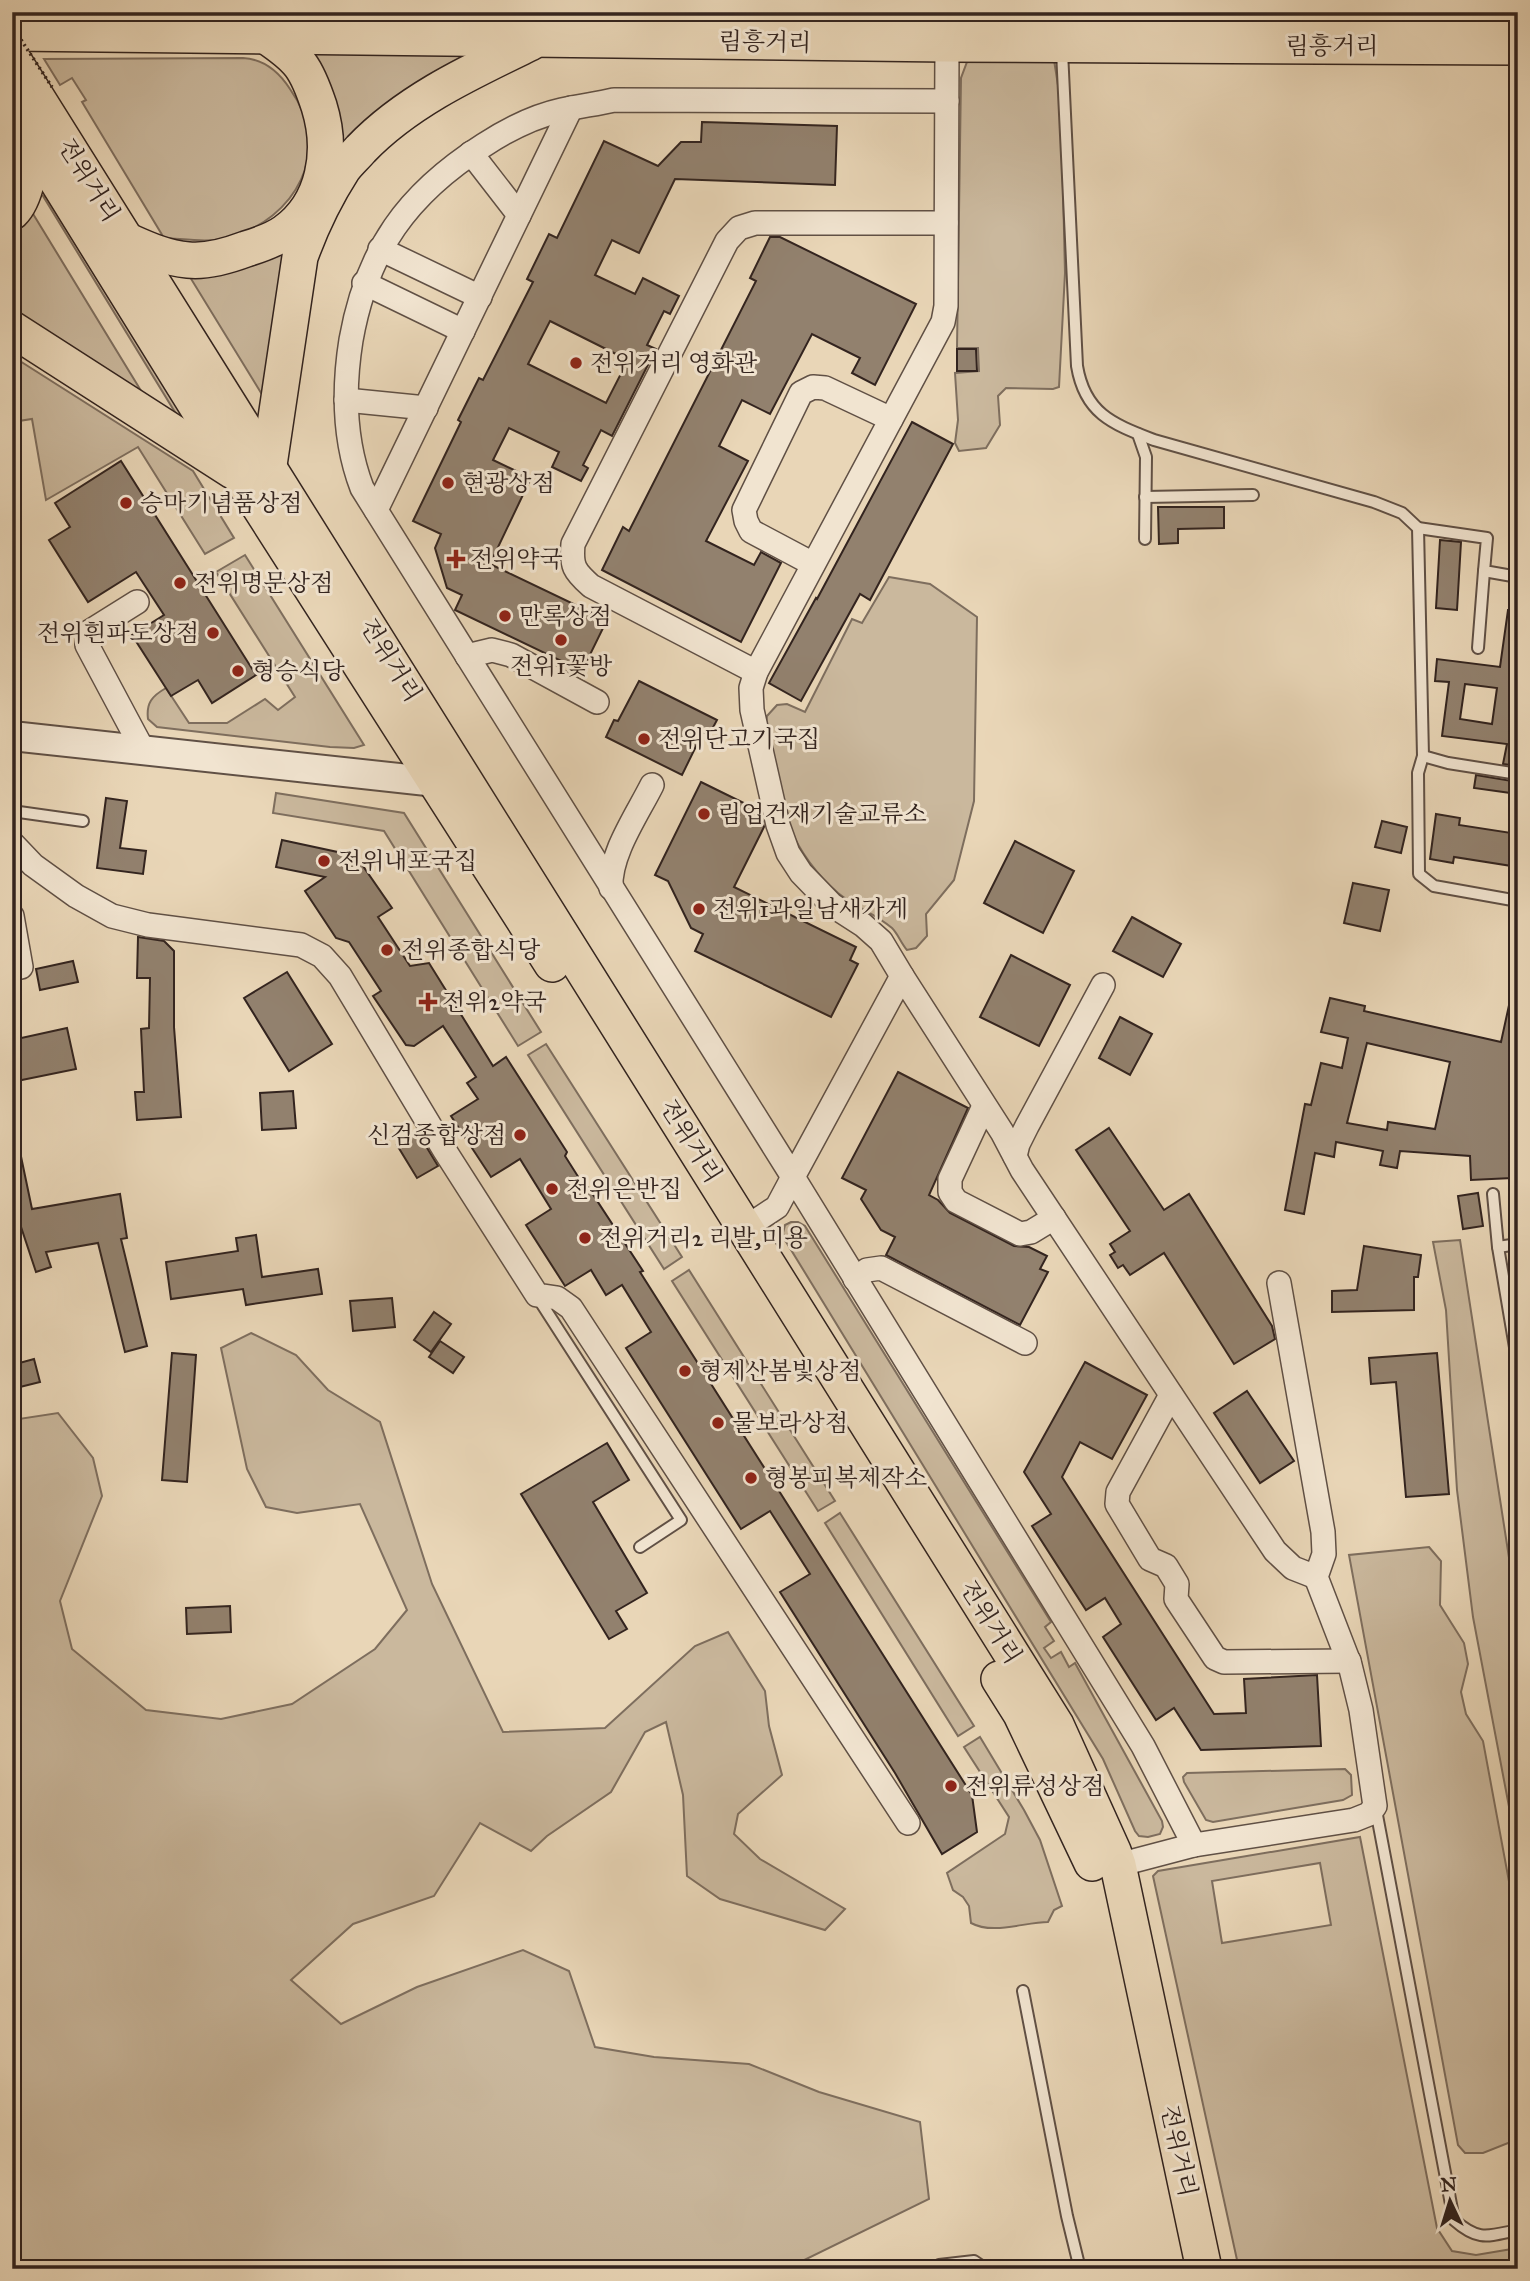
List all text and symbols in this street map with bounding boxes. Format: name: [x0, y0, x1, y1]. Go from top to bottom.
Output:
street label: 림흥거리: [718, 26, 812, 58]
street label: 림흥거리: [1286, 31, 1378, 61]
street label: 전위거리: [52, 133, 126, 227]
place label: 전위거리 영화관: [590, 348, 757, 378]
marker: 전위거리 영화관: [568, 355, 584, 371]
place label: 현광상점: [462, 468, 555, 498]
marker: 현광상점: [440, 475, 456, 491]
place label: 승마기념품상점: [140, 488, 302, 518]
marker: 승마기념품상점: [118, 495, 134, 511]
place label: 전위약국: [470, 544, 563, 574]
marker: 전위약국: [448, 551, 464, 567]
place label: 전위명문상점: [194, 568, 333, 598]
marker: 전위명문상점: [172, 575, 188, 591]
place label: 만록상점: [519, 601, 612, 631]
marker: 만록상점: [497, 608, 513, 624]
street label: 전위거리: [354, 613, 428, 707]
place label: 전위흰파도상점: [37, 618, 199, 648]
marker: 전위흰파도상점: [205, 625, 221, 641]
marker: 전위1꽃방: [553, 632, 569, 648]
place label: 전위1꽃방: [510, 651, 613, 681]
place label: 형승식당: [252, 656, 346, 686]
marker: 형승식당: [230, 663, 246, 679]
place label: 전위단고기국집: [658, 724, 820, 754]
marker: 전위단고기국집: [636, 731, 652, 747]
place label: 림업건재기술교류소: [718, 799, 927, 829]
marker: 림업건재기술교류소: [696, 806, 712, 822]
place label: 전위내포국집: [338, 846, 477, 876]
marker: 전위내포국집: [316, 853, 332, 869]
place label: 전위1과일남새가게: [713, 894, 908, 924]
marker: 전위1과일남새가게: [691, 901, 707, 917]
place label: 전위종합식당: [401, 935, 541, 965]
marker: 전위종합식당: [379, 942, 395, 958]
place label: 전위2약국: [442, 987, 547, 1017]
marker: 전위2약국: [420, 994, 436, 1010]
street label: 전위거리: [654, 1094, 728, 1188]
place label: 신검종합상점: [367, 1120, 506, 1150]
marker: 신검종합상점: [512, 1127, 528, 1143]
place label: 전위은반집: [566, 1174, 682, 1204]
marker: 전위은반집: [544, 1181, 560, 1197]
place label: 전위거리2 리발,미용: [599, 1223, 808, 1253]
marker: 전위거리2 리발,미용: [577, 1230, 593, 1246]
place label: 형제산봄빛상점: [699, 1356, 861, 1386]
marker: 형제산봄빛상점: [677, 1363, 693, 1379]
place label: 물보라상점: [732, 1408, 848, 1438]
marker: 물보라상점: [710, 1415, 726, 1431]
place label: 형봉피복제작소: [765, 1463, 927, 1493]
marker: 형봉피복제작소: [743, 1470, 759, 1486]
street label: 전위거리: [954, 1575, 1028, 1669]
place label: 전위류성상점: [965, 1771, 1104, 1801]
marker: 전위류성상점: [943, 1778, 959, 1794]
street label: 전위거리: [1155, 2103, 1203, 2199]
north arrow: [1414, 2166, 1484, 2236]
text: N: [1440, 2173, 1458, 2197]

